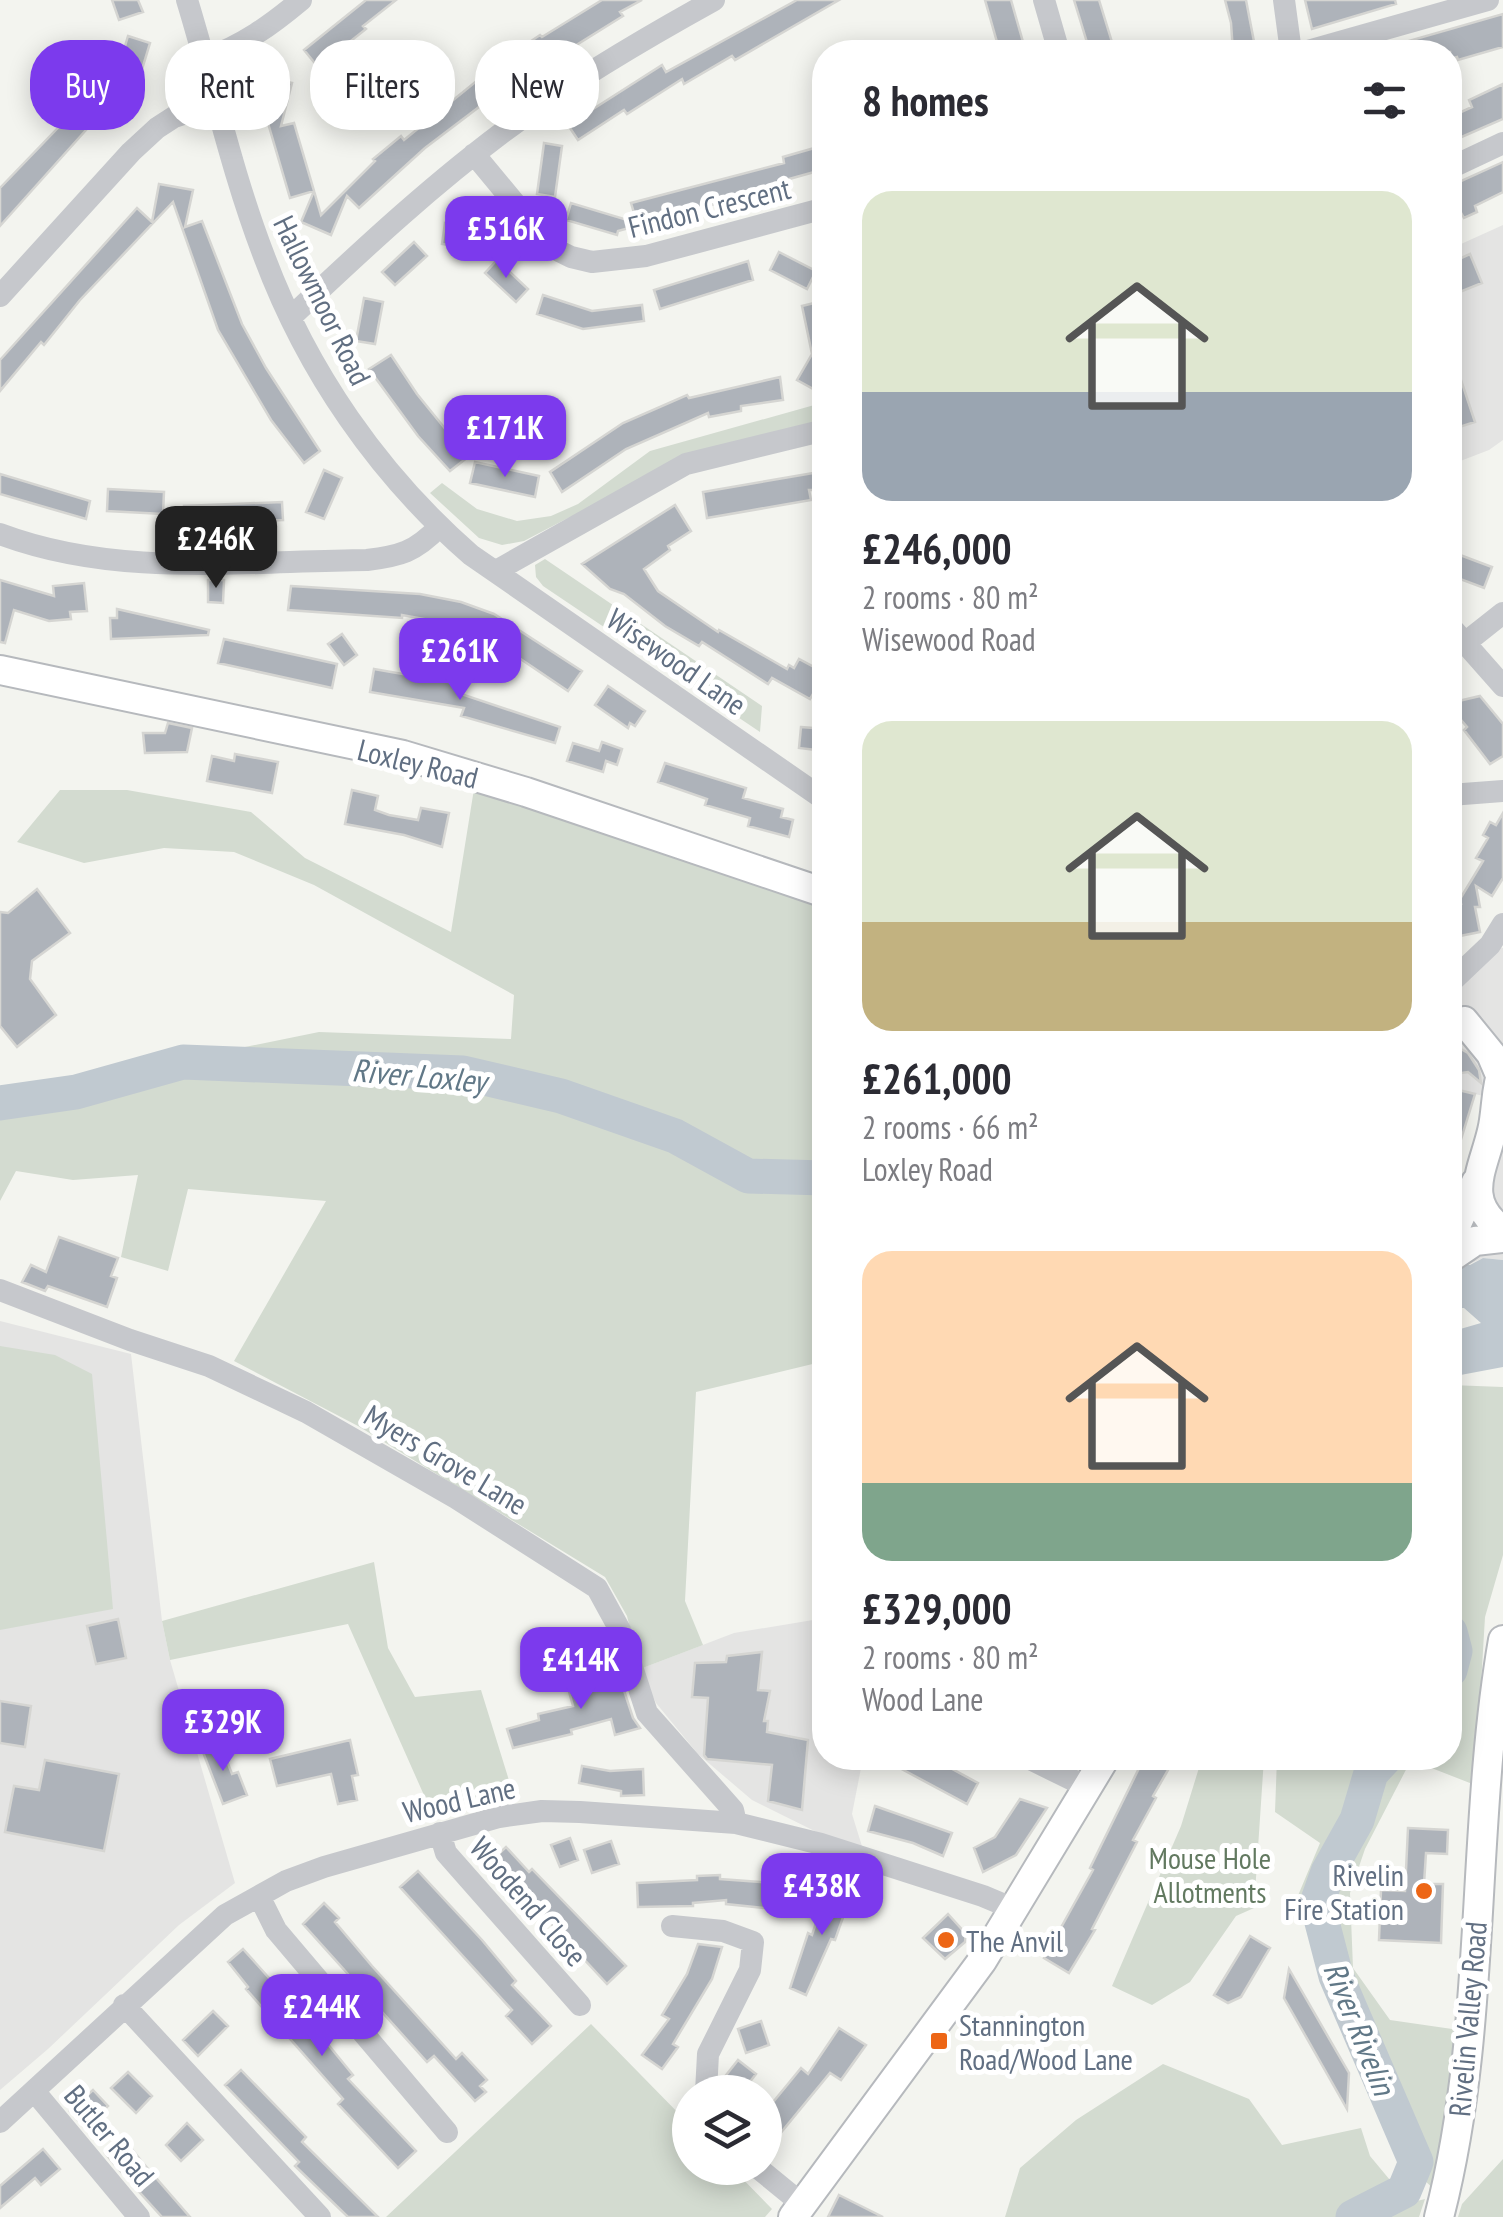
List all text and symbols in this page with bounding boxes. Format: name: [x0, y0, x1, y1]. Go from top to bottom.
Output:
chip: Buy: [30, 40, 145, 130]
chip: Rent: [165, 40, 290, 130]
chip: Filters: [310, 40, 455, 130]
chip: New: [475, 40, 599, 130]
text: 8 homes: [862, 73, 989, 128]
icon: filters: [1357, 73, 1412, 128]
street label: Findon Crescent: [624, 168, 795, 246]
pin: £516K: [436, 196, 576, 281]
text: £516K: [467, 207, 545, 249]
street label: Hallowmoor Road: [265, 209, 381, 391]
icon: home: [1047, 256, 1227, 436]
pin: £171K: [435, 395, 575, 480]
text: £171K: [466, 406, 544, 448]
pin: £246K: [146, 506, 286, 591]
text: £246K: [177, 517, 255, 559]
text: £246,000: [862, 521, 1012, 576]
text: 2 rooms · 80 m²: [862, 576, 1039, 618]
street label: Wisewood Lane: [600, 599, 754, 723]
pin: £261K: [390, 618, 530, 703]
text: Wisewood Road: [862, 618, 1036, 660]
text: £261K: [421, 629, 499, 671]
street label: Loxley Road: [354, 729, 482, 797]
icon: home: [1047, 786, 1227, 966]
water label: River Loxley: [350, 1048, 491, 1102]
text: £261,000: [862, 1051, 1012, 1106]
text: 2 rooms · 66 m²: [862, 1106, 1039, 1148]
text: Loxley Road: [862, 1148, 993, 1190]
icon: home: [1047, 1316, 1227, 1496]
street label: Myers Grove Lane: [357, 1395, 535, 1523]
text: £329,000: [862, 1581, 1012, 1636]
pin: £414K: [511, 1627, 651, 1712]
text: 2 rooms · 80 m²: [862, 1636, 1039, 1678]
text: £414K: [542, 1638, 620, 1680]
text: Wood Lane: [862, 1678, 984, 1720]
pin: £329K: [153, 1689, 293, 1774]
text: £329K: [184, 1700, 262, 1742]
street label: Wood Lane: [399, 1767, 519, 1831]
street label: Woodend Close: [462, 1828, 596, 1974]
park label: Mouse Hole Allotments: [1149, 1838, 1271, 1911]
pin: £438K: [752, 1853, 892, 1938]
place label: Rivelin Fire Station: [1284, 1855, 1404, 1928]
text: £438K: [783, 1864, 861, 1906]
marker: Rivelin Fire Station: [1413, 1880, 1435, 1902]
street label: Rivelin Valley Road: [1439, 1920, 1495, 2118]
place label: The Anvil: [966, 1921, 1063, 1960]
marker: The Anvil: [935, 1929, 957, 1951]
water label: River Rivelin: [1314, 1955, 1406, 2103]
pin: £244K: [252, 1974, 392, 2059]
text: £244K: [283, 1985, 361, 2027]
place label: Stannington Road/Wood Lane: [959, 2005, 1133, 2078]
marker: Stannington Road/Wood Lane: [928, 2030, 950, 2052]
map controls: [672, 2075, 782, 2185]
button: layers: [672, 2075, 782, 2185]
street label: Butler Road: [56, 2076, 164, 2194]

